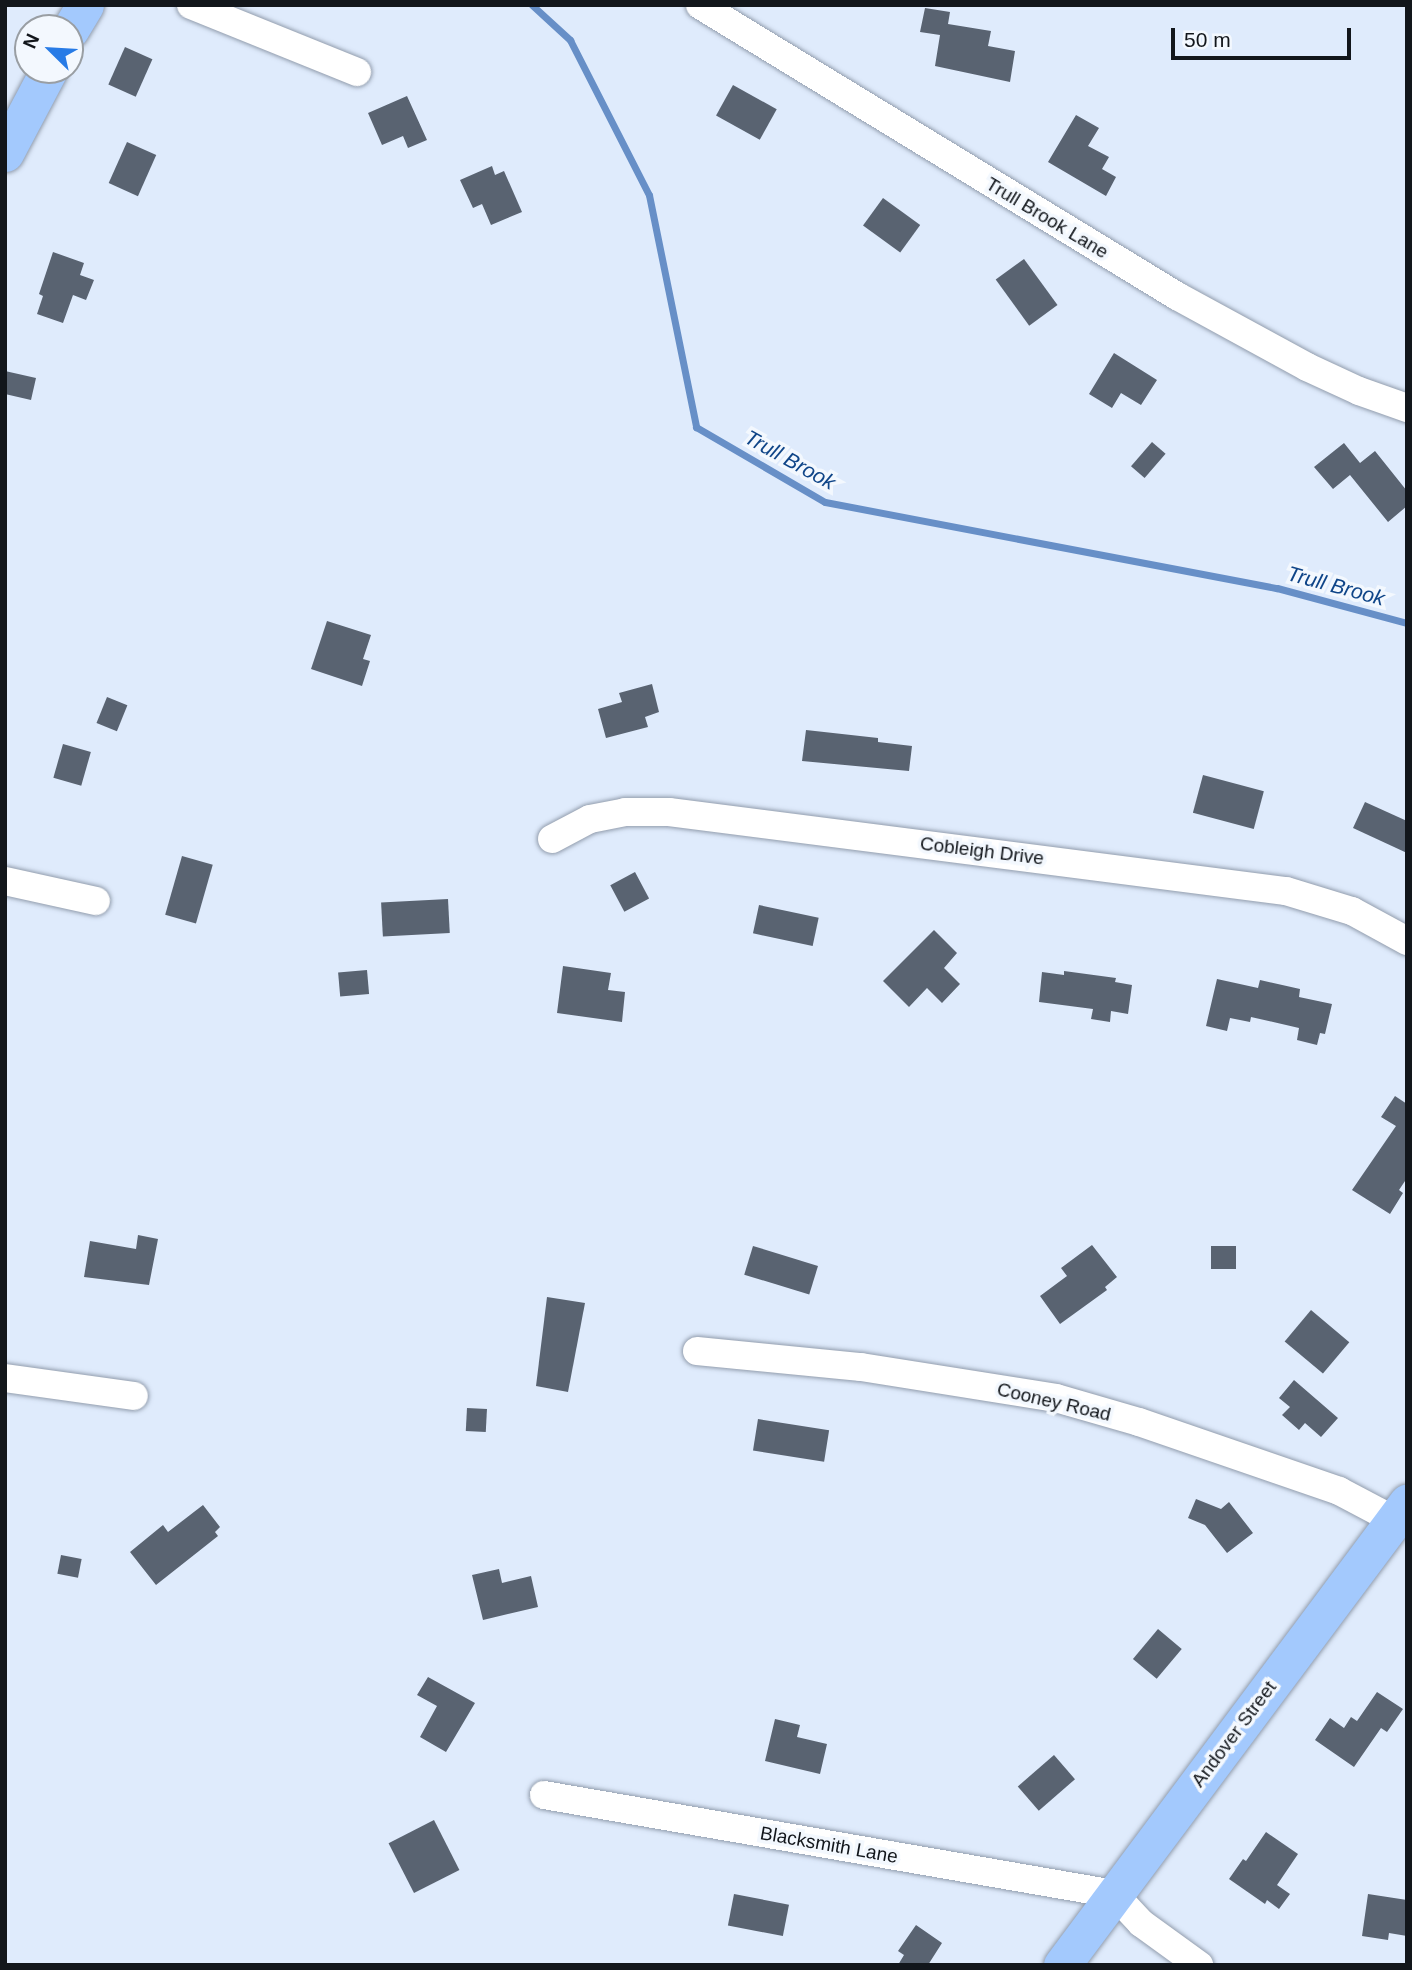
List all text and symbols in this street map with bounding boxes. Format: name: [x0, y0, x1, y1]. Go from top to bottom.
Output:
north arrow: [14, 14, 84, 84]
scale bar: [1174, 14, 1354, 58]
text: 50 m: [1184, 28, 1231, 51]
text: N: [19, 31, 44, 52]
street label: Trull Brook Lane: [982, 173, 1112, 263]
water label: Trull Brook: [740, 425, 840, 495]
water label: Trull Brook: [1284, 561, 1388, 611]
street label: Cobleigh Drive: [919, 832, 1045, 870]
street label: Cooney Road: [995, 1378, 1113, 1426]
street label: Andover Street: [1187, 1677, 1281, 1791]
street label: Blacksmith Lane: [758, 1822, 900, 1868]

